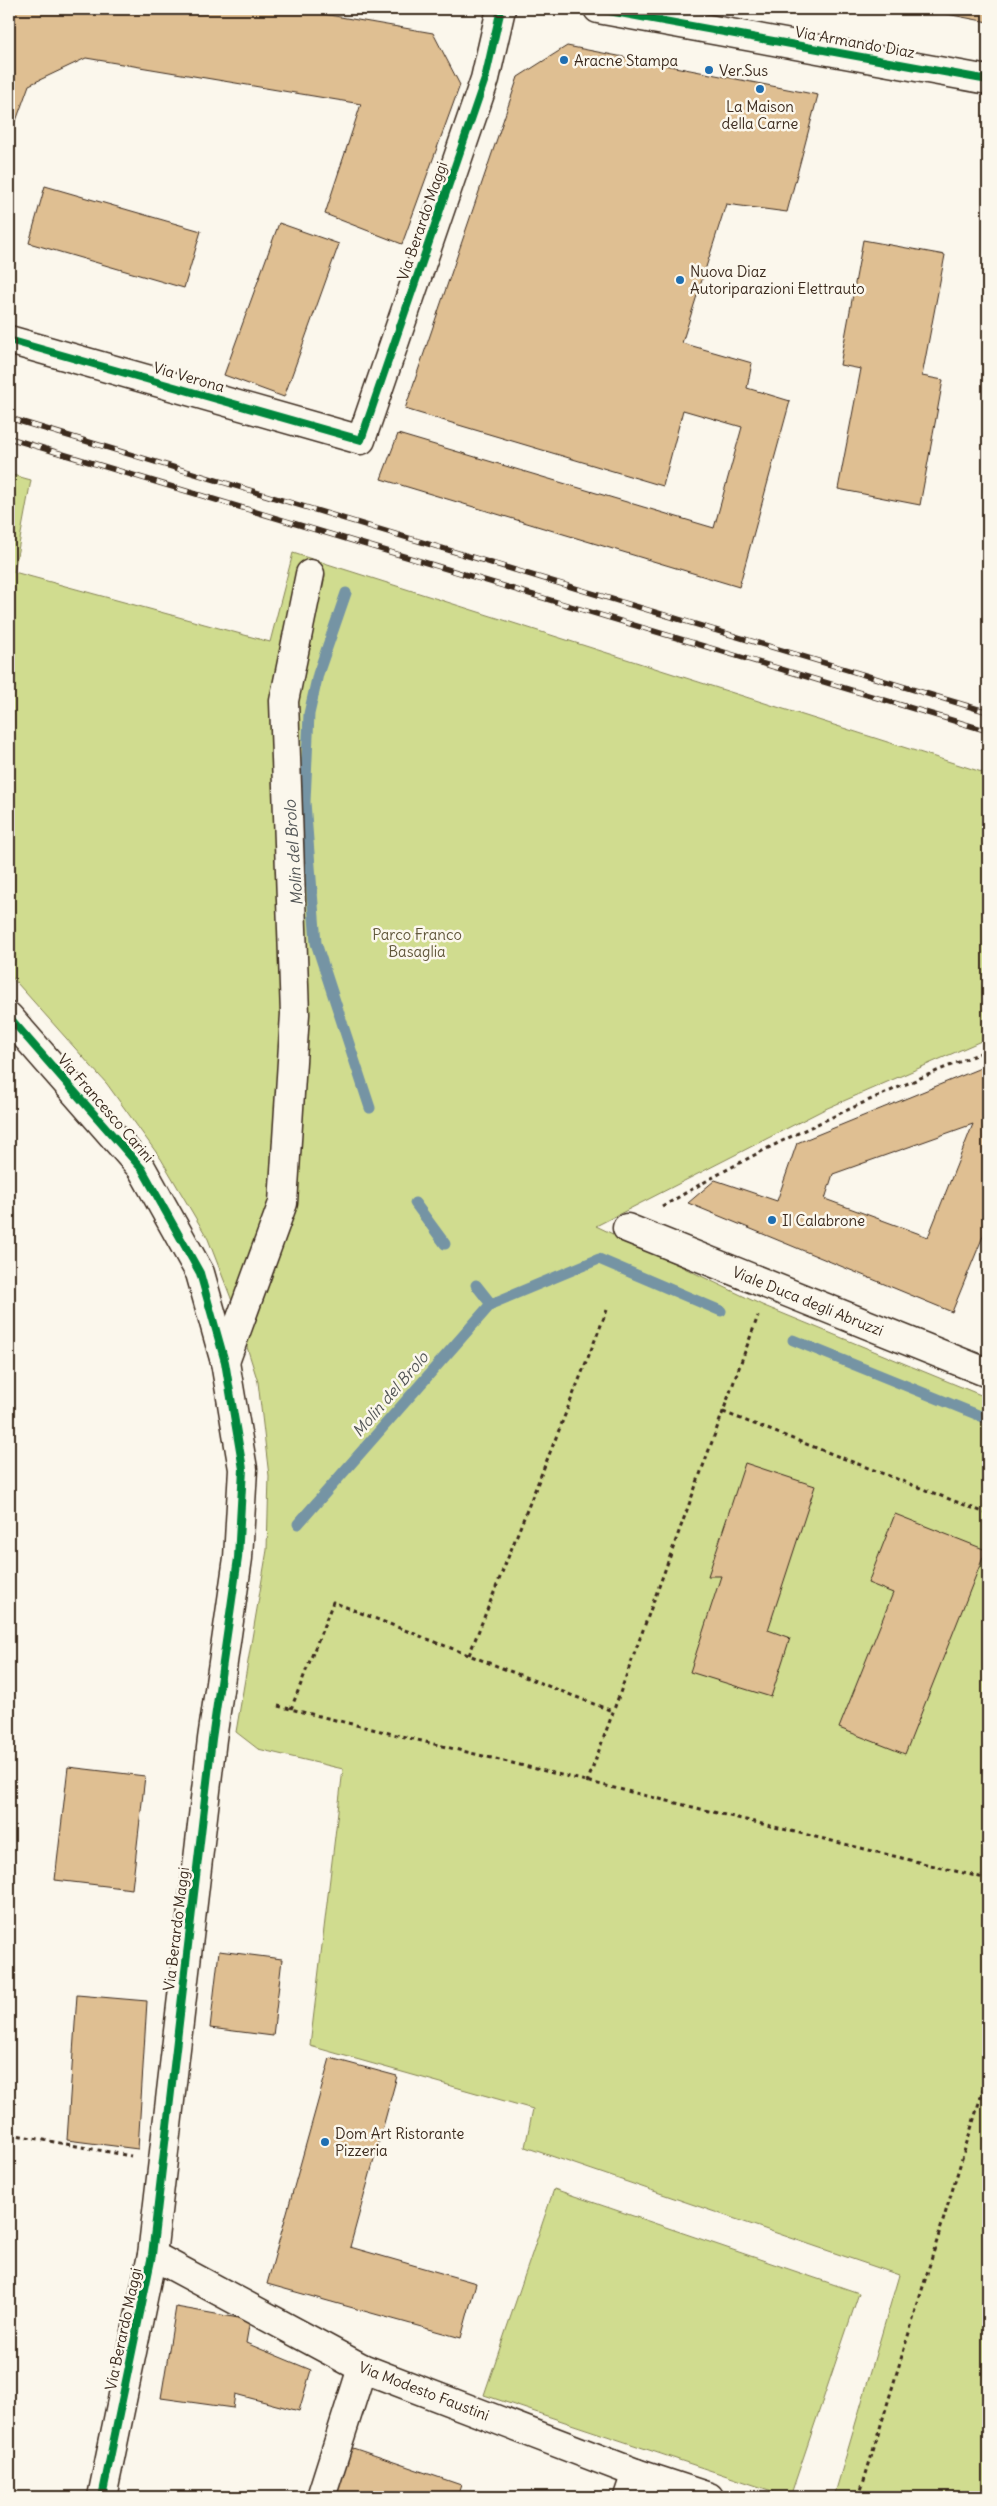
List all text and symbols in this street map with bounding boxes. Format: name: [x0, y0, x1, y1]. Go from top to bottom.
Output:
street label: Via Armando Diaz: [793, 22, 917, 62]
place label: Aracne Stampa: [574, 51, 678, 70]
marker: Aracne Stampa: [558, 54, 570, 66]
place label: Ver.Sus: [719, 61, 768, 80]
marker: Ver.Sus: [703, 64, 715, 76]
marker: La Maison della Carne: [754, 83, 766, 95]
place label: La Maison della Carne: [722, 97, 798, 133]
street label: Via Berardo Maggi: [393, 159, 451, 283]
place label: Nuova Diaz Autoriparazioni Elettrauto: [690, 262, 865, 298]
marker: Nuova Diaz Autoriparazioni Elettrauto: [674, 274, 686, 286]
street label: Via Verona: [151, 358, 227, 396]
water label: Molin del Brolo: [279, 798, 307, 906]
park label: Parco Franco Basaglia: [372, 925, 462, 961]
street label: Via Francesco Carini: [54, 1050, 158, 1166]
place label: Il Calabrone: [782, 1211, 865, 1230]
marker: Il Calabrone: [766, 1214, 778, 1226]
street label: Viale Duca degli Abruzzi: [730, 1262, 886, 1340]
water label: Molin del Brolo: [348, 1347, 433, 1441]
street label: Via Berardo Maggi: [159, 1866, 193, 1992]
place label: Dom Art Ristorante Pizzeria: [335, 2124, 464, 2160]
marker: Dom Art Ristorante Pizzeria: [319, 2136, 331, 2148]
street label: Via Berardo Maggi: [101, 2266, 145, 2392]
street label: Via Modesto Faustini: [356, 2357, 492, 2425]

